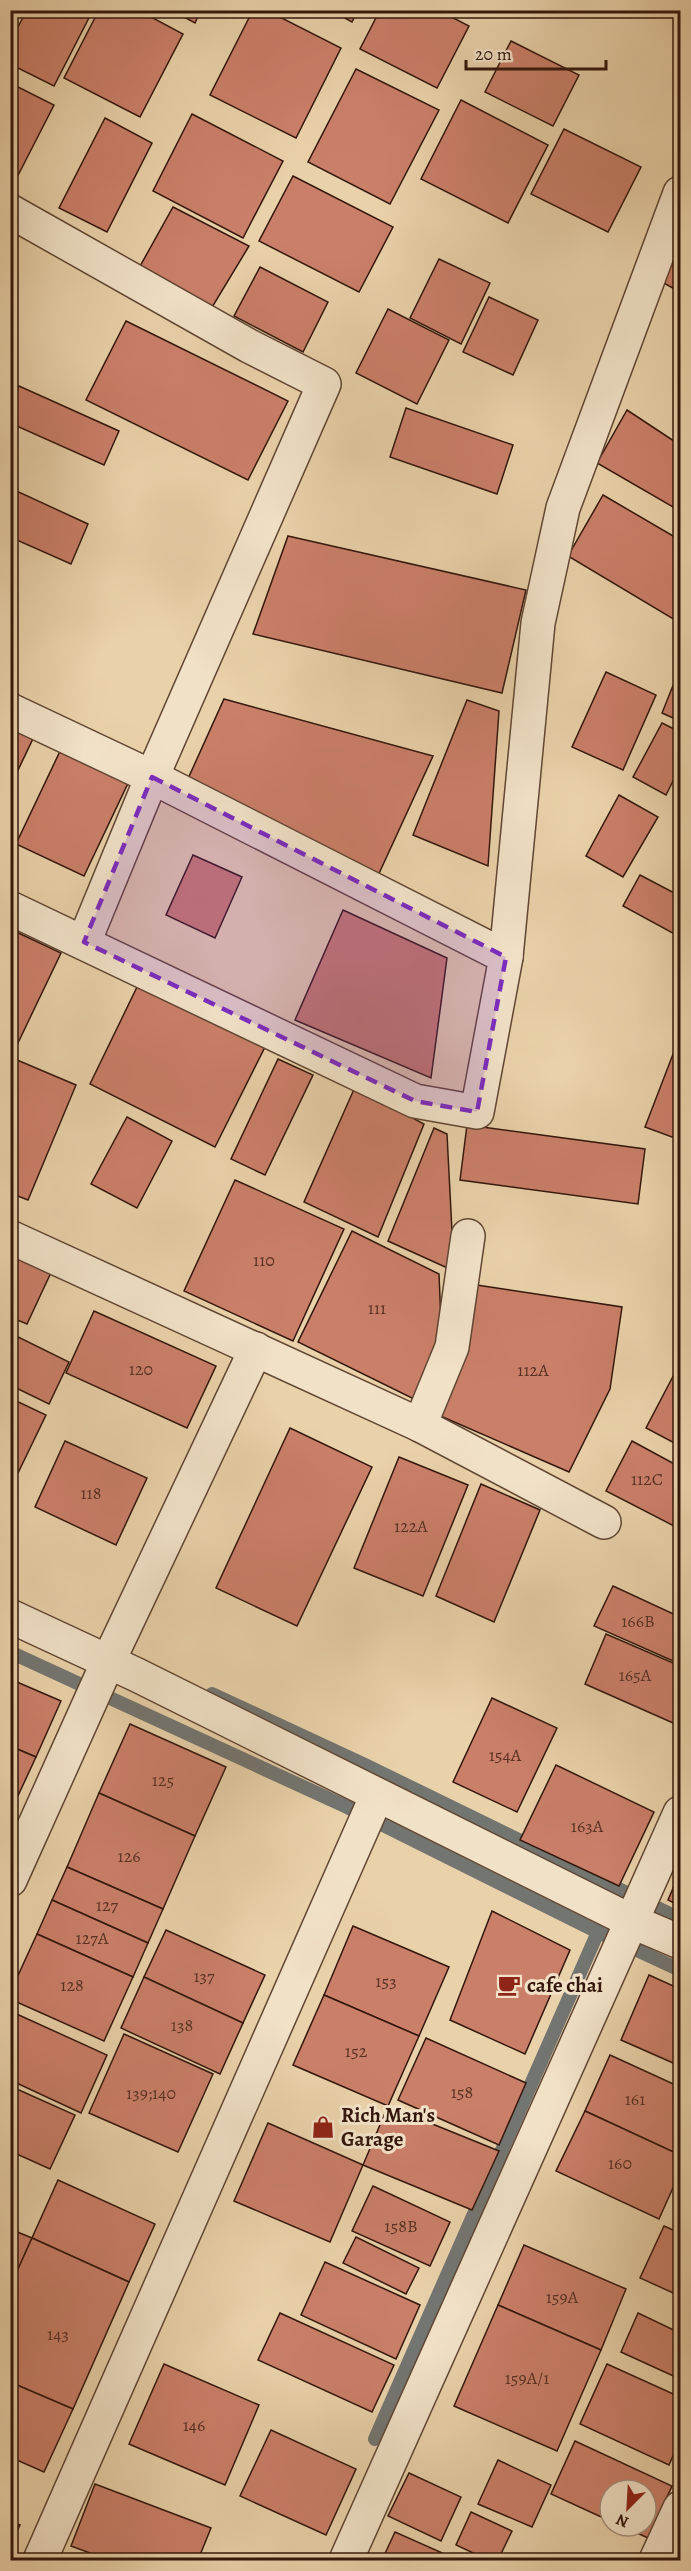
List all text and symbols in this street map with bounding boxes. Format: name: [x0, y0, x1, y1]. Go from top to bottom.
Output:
scale bar: [466, 33, 606, 71]
text: 20 m: [475, 42, 512, 66]
house number: 110: [253, 1248, 275, 1272]
house number: 111: [368, 1296, 386, 1320]
house number: 120: [129, 1357, 153, 1381]
house number: 112A: [517, 1358, 549, 1382]
house number: 112C: [631, 1467, 663, 1491]
house number: 118: [80, 1481, 102, 1505]
house number: 122A: [394, 1514, 428, 1538]
house number: 166B: [621, 1609, 655, 1633]
house number: 165A: [619, 1663, 652, 1687]
house number: 154A: [489, 1743, 522, 1767]
house number: 125: [152, 1768, 174, 1792]
house number: 163A: [571, 1814, 604, 1838]
house number: 126: [117, 1844, 141, 1868]
house number: 127: [96, 1893, 119, 1917]
house number: 127A: [76, 1926, 109, 1950]
house number: 137: [193, 1964, 215, 1988]
house number: 153: [375, 1969, 397, 1993]
place label: cafe chai: [527, 1971, 603, 1999]
cafe icon: cafe chai: [496, 1972, 522, 1998]
house number: 128: [60, 1973, 84, 1997]
house number: 138: [171, 2013, 193, 2037]
house number: 152: [345, 2039, 368, 2063]
house number: 158: [451, 2080, 473, 2104]
house number: 139;140: [126, 2081, 176, 2105]
house number: 161: [625, 2087, 645, 2111]
place label: Rich Man's Garage: [341, 2101, 435, 2153]
shop icon: Rich Man's Garage: [310, 2114, 336, 2140]
house number: 160: [608, 2151, 632, 2175]
house number: 158B: [384, 2214, 418, 2238]
house number: 159A: [546, 2285, 579, 2309]
house number: 143: [47, 2322, 69, 2346]
house number: 159A/1: [505, 2366, 549, 2390]
house number: 146: [183, 2413, 205, 2437]
north arrow: [598, 2478, 658, 2538]
text: N: [612, 2508, 632, 2533]

